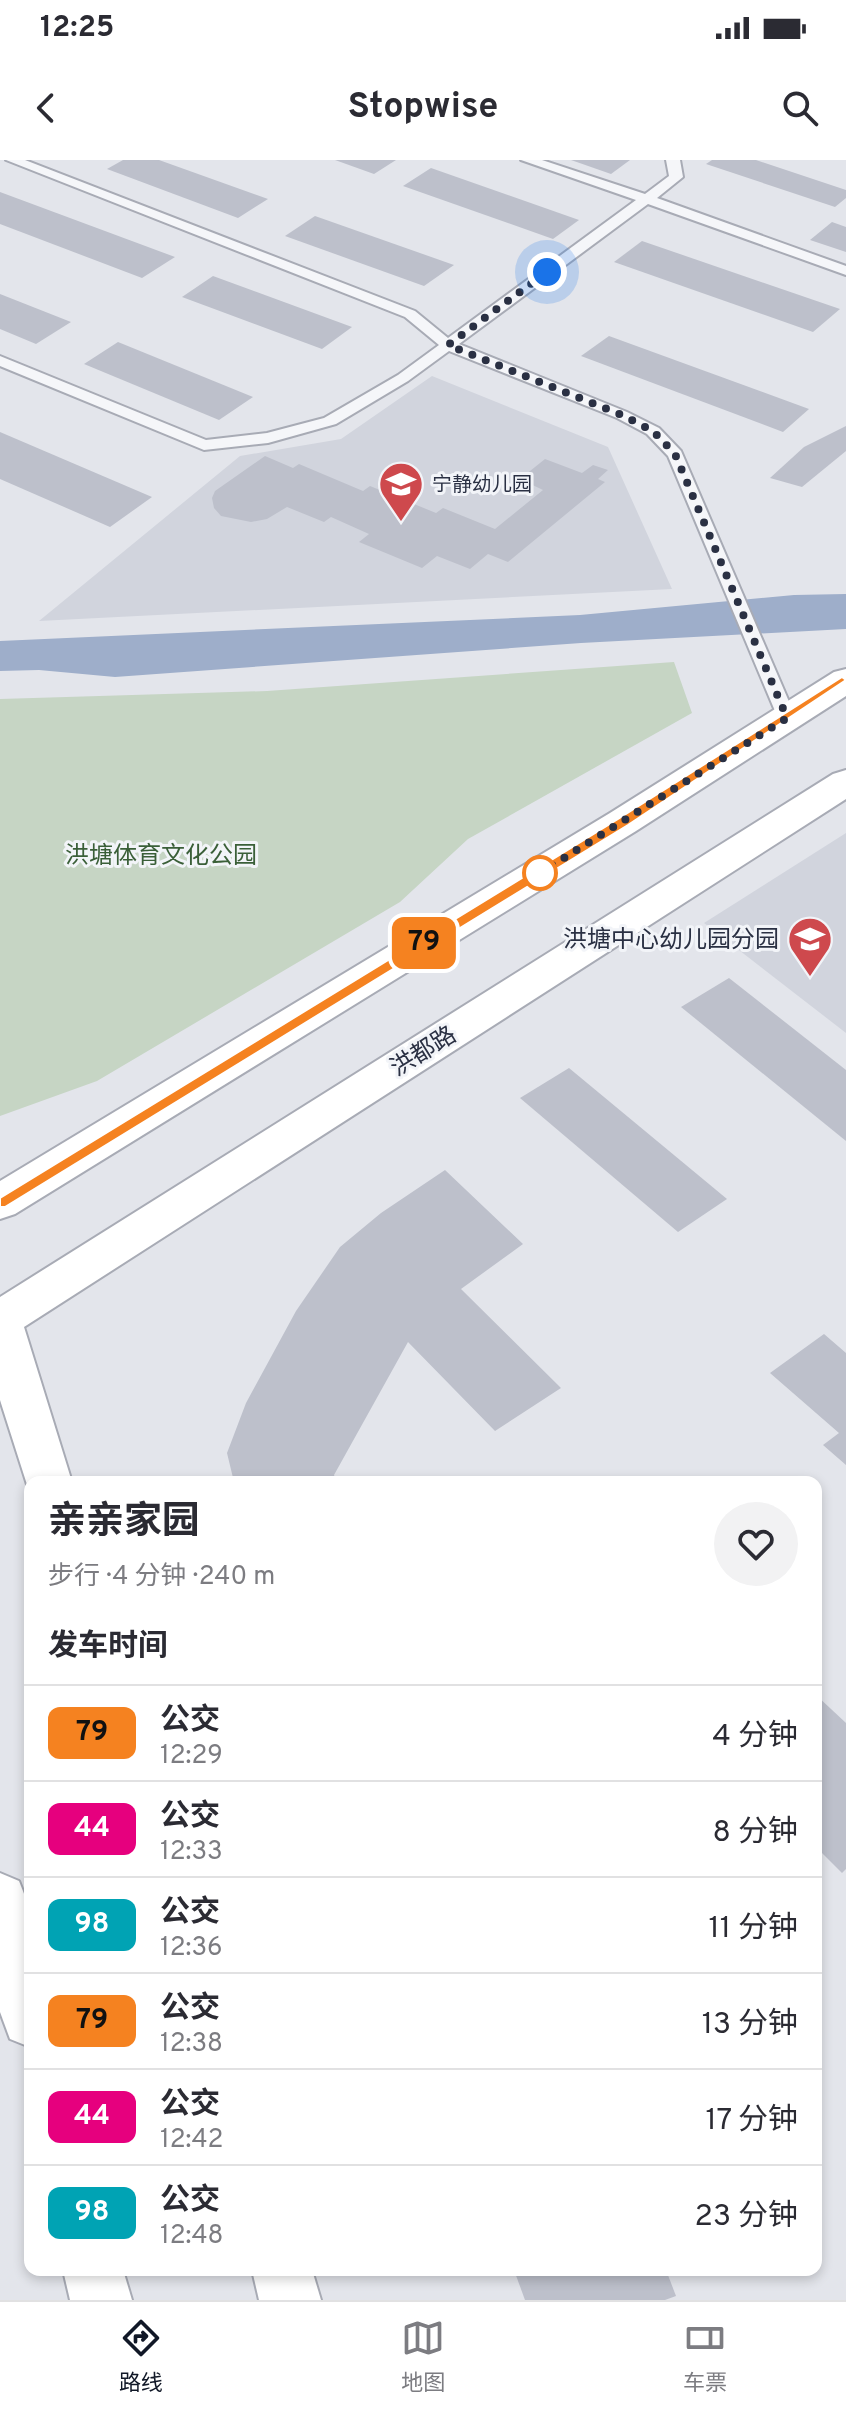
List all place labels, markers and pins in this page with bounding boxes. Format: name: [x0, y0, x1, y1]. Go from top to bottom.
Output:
school or university icon: 宁静幼儿园: [377, 460, 425, 523]
place label: 宁静幼儿园: [432, 473, 532, 499]
unlabelled marker: [523, 856, 557, 890]
school or university icon: 洪塘中心幼儿园分园: [786, 915, 834, 978]
place label: 洪塘中心幼儿园分园: [563, 926, 779, 956]

